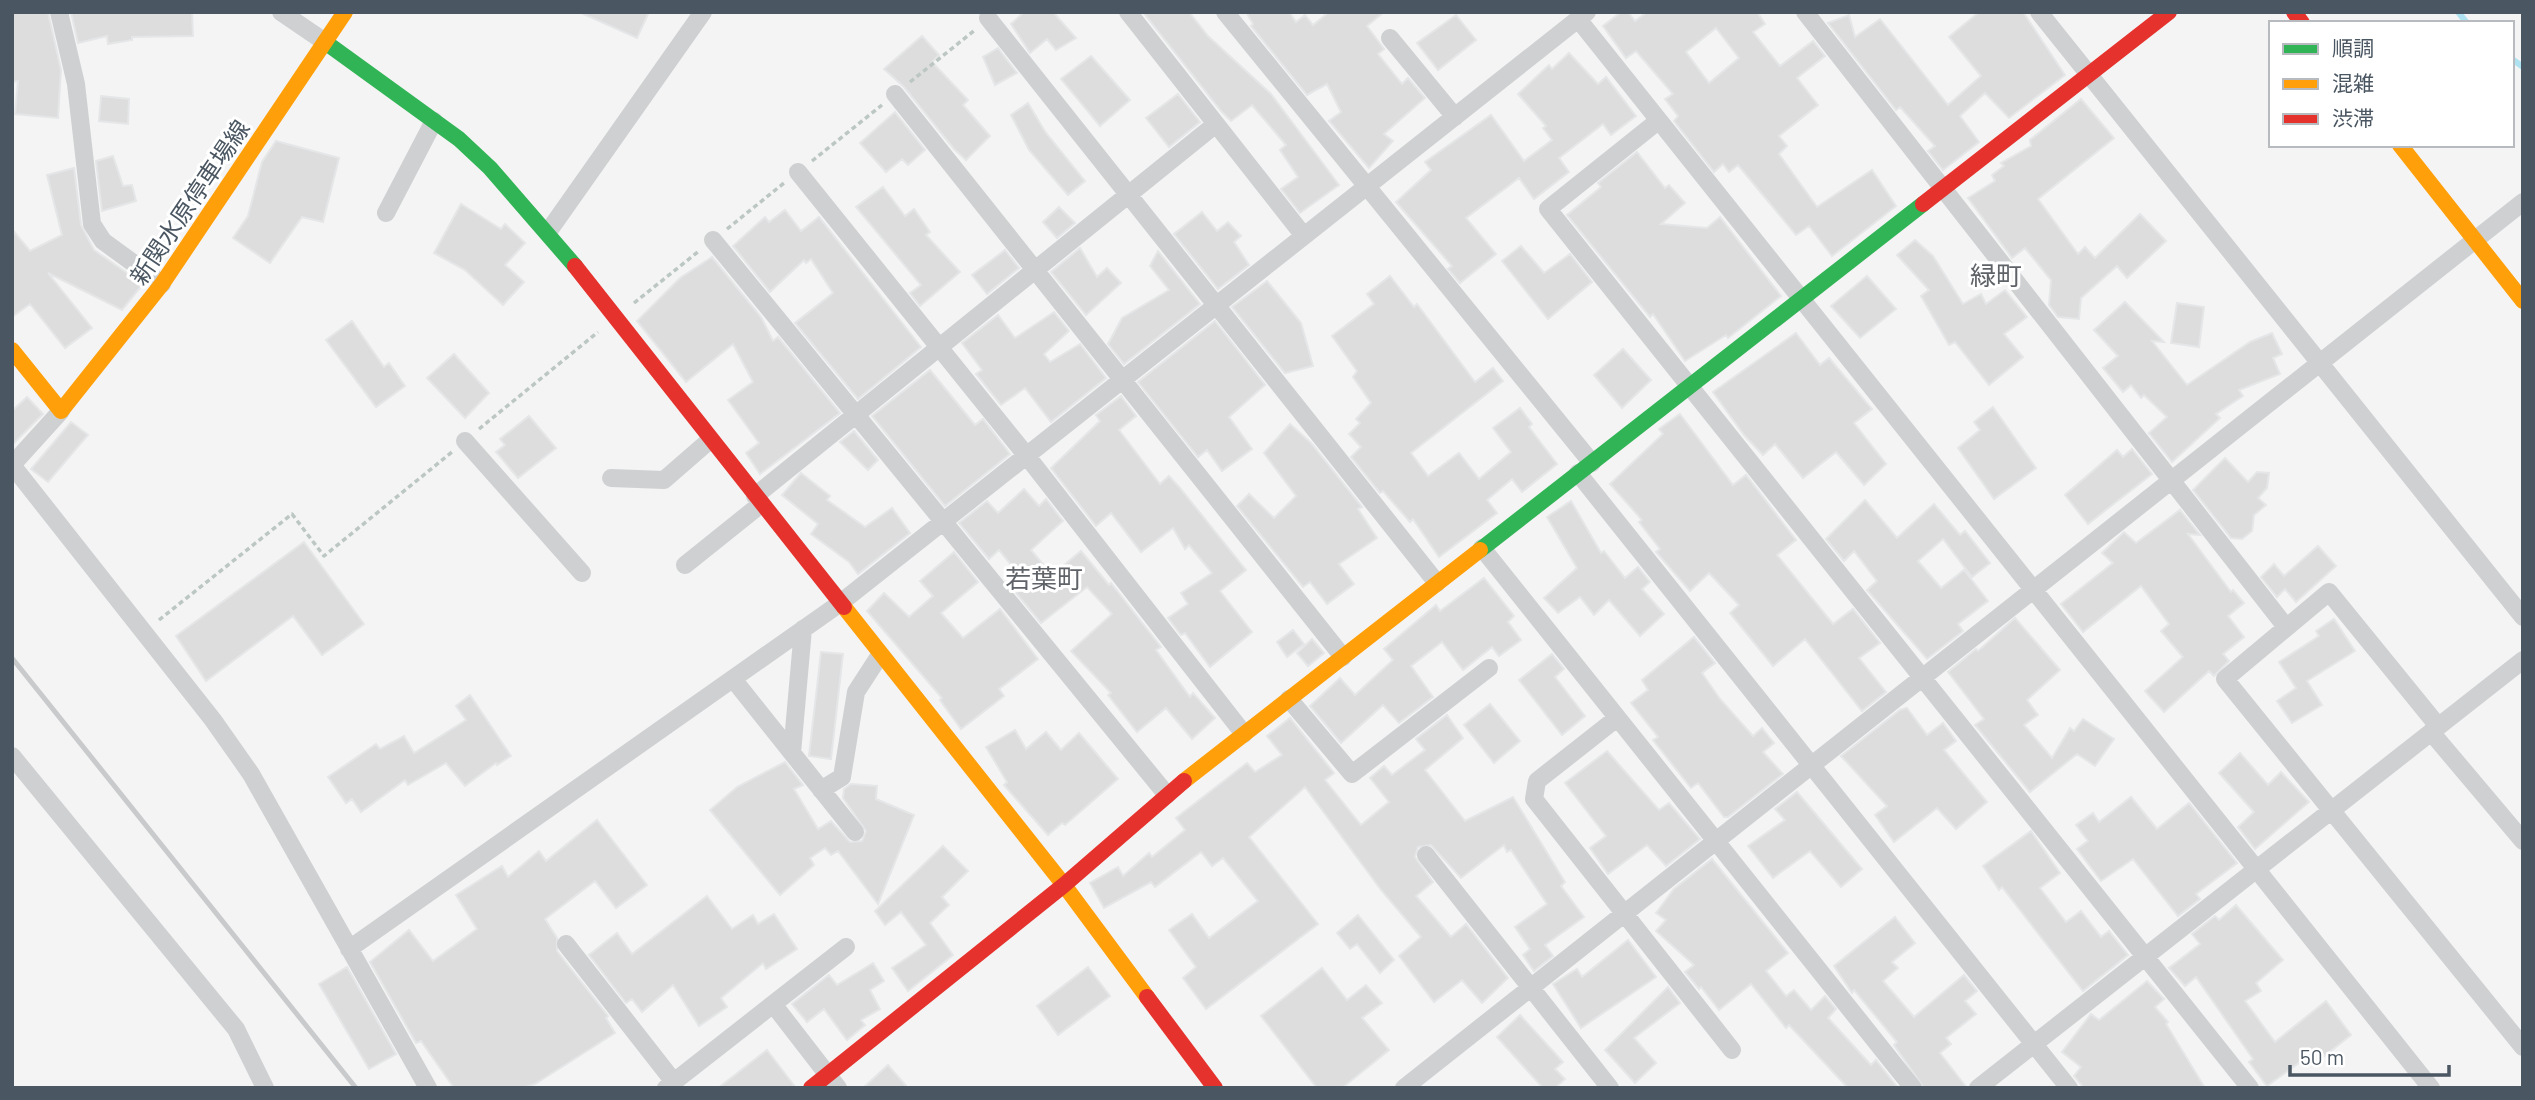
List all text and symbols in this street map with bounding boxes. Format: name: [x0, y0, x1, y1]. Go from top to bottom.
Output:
legend: [2269, 21, 2514, 147]
text: 順調: [2332, 35, 2374, 60]
text: 混雑: [2332, 70, 2374, 95]
text: 渋滞: [2332, 105, 2374, 130]
street label: 新関水原停車場線: [123, 114, 255, 290]
district label: 緑町: [1970, 259, 2022, 290]
district label: 若葉町: [1005, 562, 1083, 593]
scale bar: [2290, 1034, 2449, 1078]
text: 50 m: [2300, 1044, 2344, 1069]

